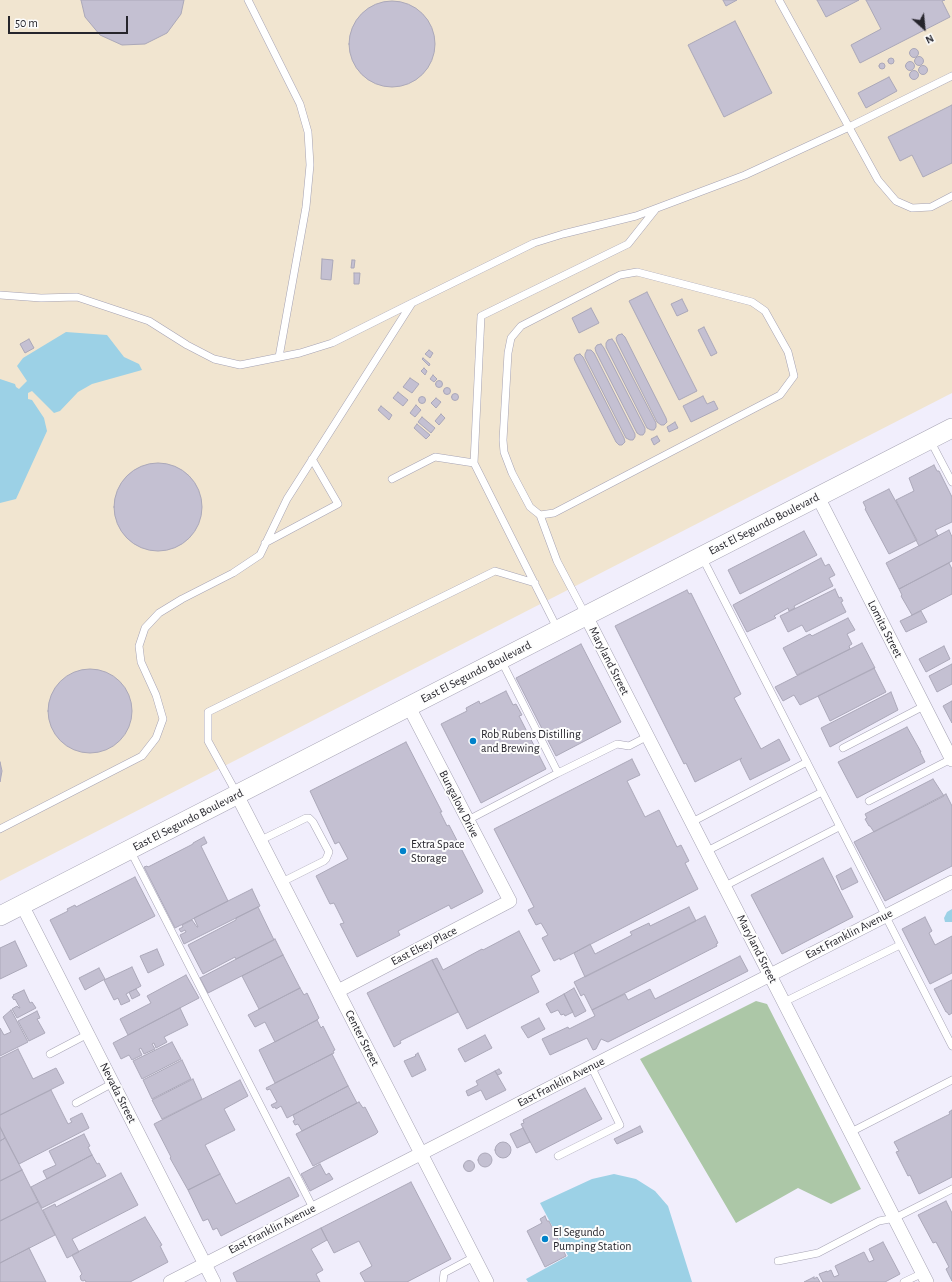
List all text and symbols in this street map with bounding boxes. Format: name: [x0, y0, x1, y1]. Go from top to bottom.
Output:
scale bar: [10, 8, 130, 34]
north arrow: [904, 8, 944, 48]
text: 50 m: [15, 17, 38, 29]
text: N: [924, 32, 936, 46]
street label: East El Segundo Boulevard: [706, 490, 822, 558]
street label: Lomita Street: [864, 598, 906, 660]
street label: Maryland Street: [586, 624, 632, 698]
street label: East El Segundo Boulevard: [418, 638, 534, 706]
place label: Rob Rubens Distilling and Brewing: [481, 727, 581, 755]
marker: Rob Rubens Distilling and Brewing: [468, 736, 478, 746]
street label: Bungalow Drive: [436, 768, 482, 840]
street label: East El Segundo Boulevard: [130, 786, 246, 854]
place label: Extra Space Storage: [411, 837, 465, 865]
marker: Extra Space Storage: [398, 846, 408, 856]
street label: East Franklin Avenue: [803, 906, 895, 962]
street label: Maryland Street: [734, 912, 780, 986]
street label: East Elsey Place: [389, 923, 459, 969]
street label: Center Street: [342, 1008, 382, 1068]
street label: East Franklin Avenue: [515, 1054, 607, 1110]
street label: Nevada Street: [97, 1060, 139, 1126]
street label: East Franklin Avenue: [226, 1201, 318, 1257]
place label: El Segundo Pumping Station: [553, 1225, 631, 1253]
marker: El Segundo Pumping Station: [540, 1234, 550, 1244]

